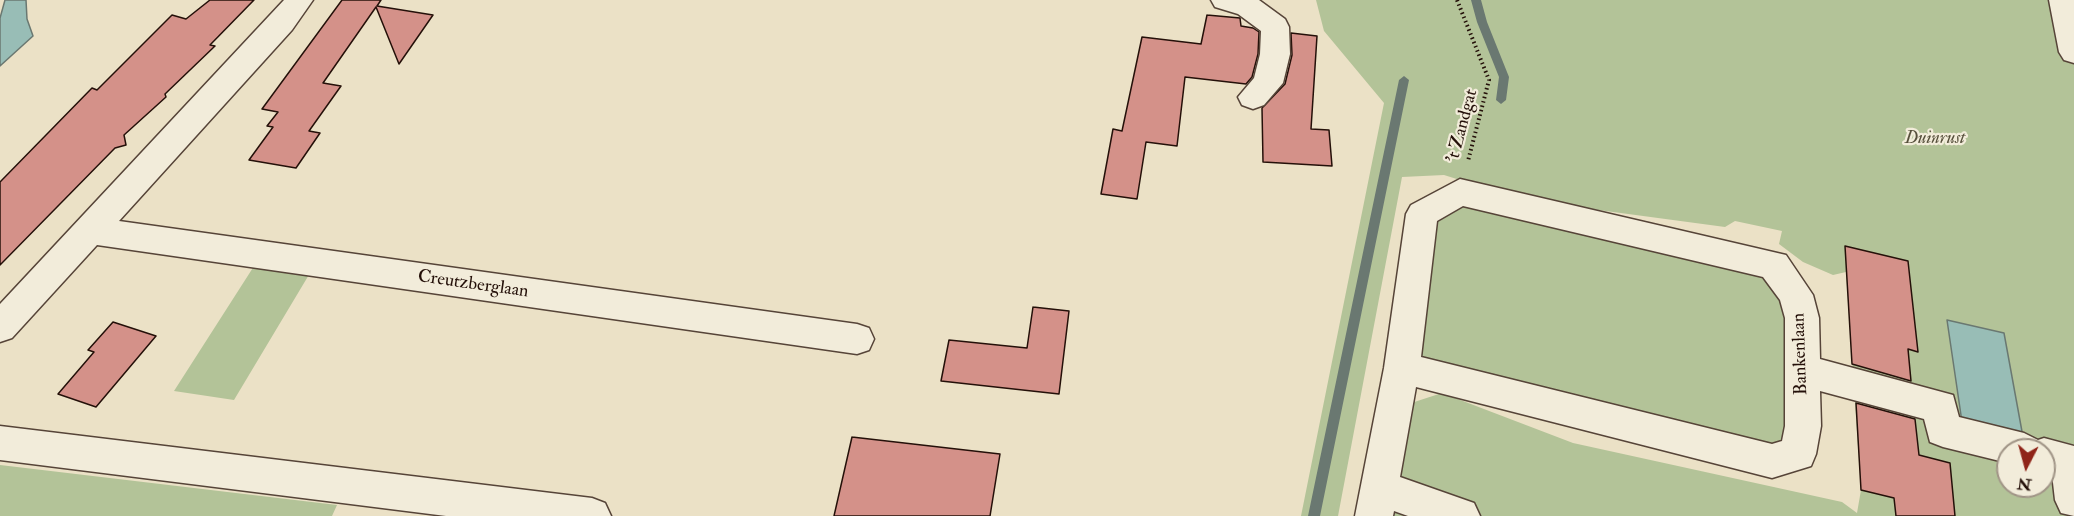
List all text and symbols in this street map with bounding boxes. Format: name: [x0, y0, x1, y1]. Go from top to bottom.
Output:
street label: 't Zandgat: [1443, 87, 1483, 165]
park label: Duinrust: [1905, 128, 1965, 150]
street label: Creutzberglaan: [416, 267, 530, 303]
street label: Bankenlaan: [1789, 312, 1813, 396]
north arrow: [1996, 438, 2056, 498]
text: N: [2016, 473, 2033, 495]

